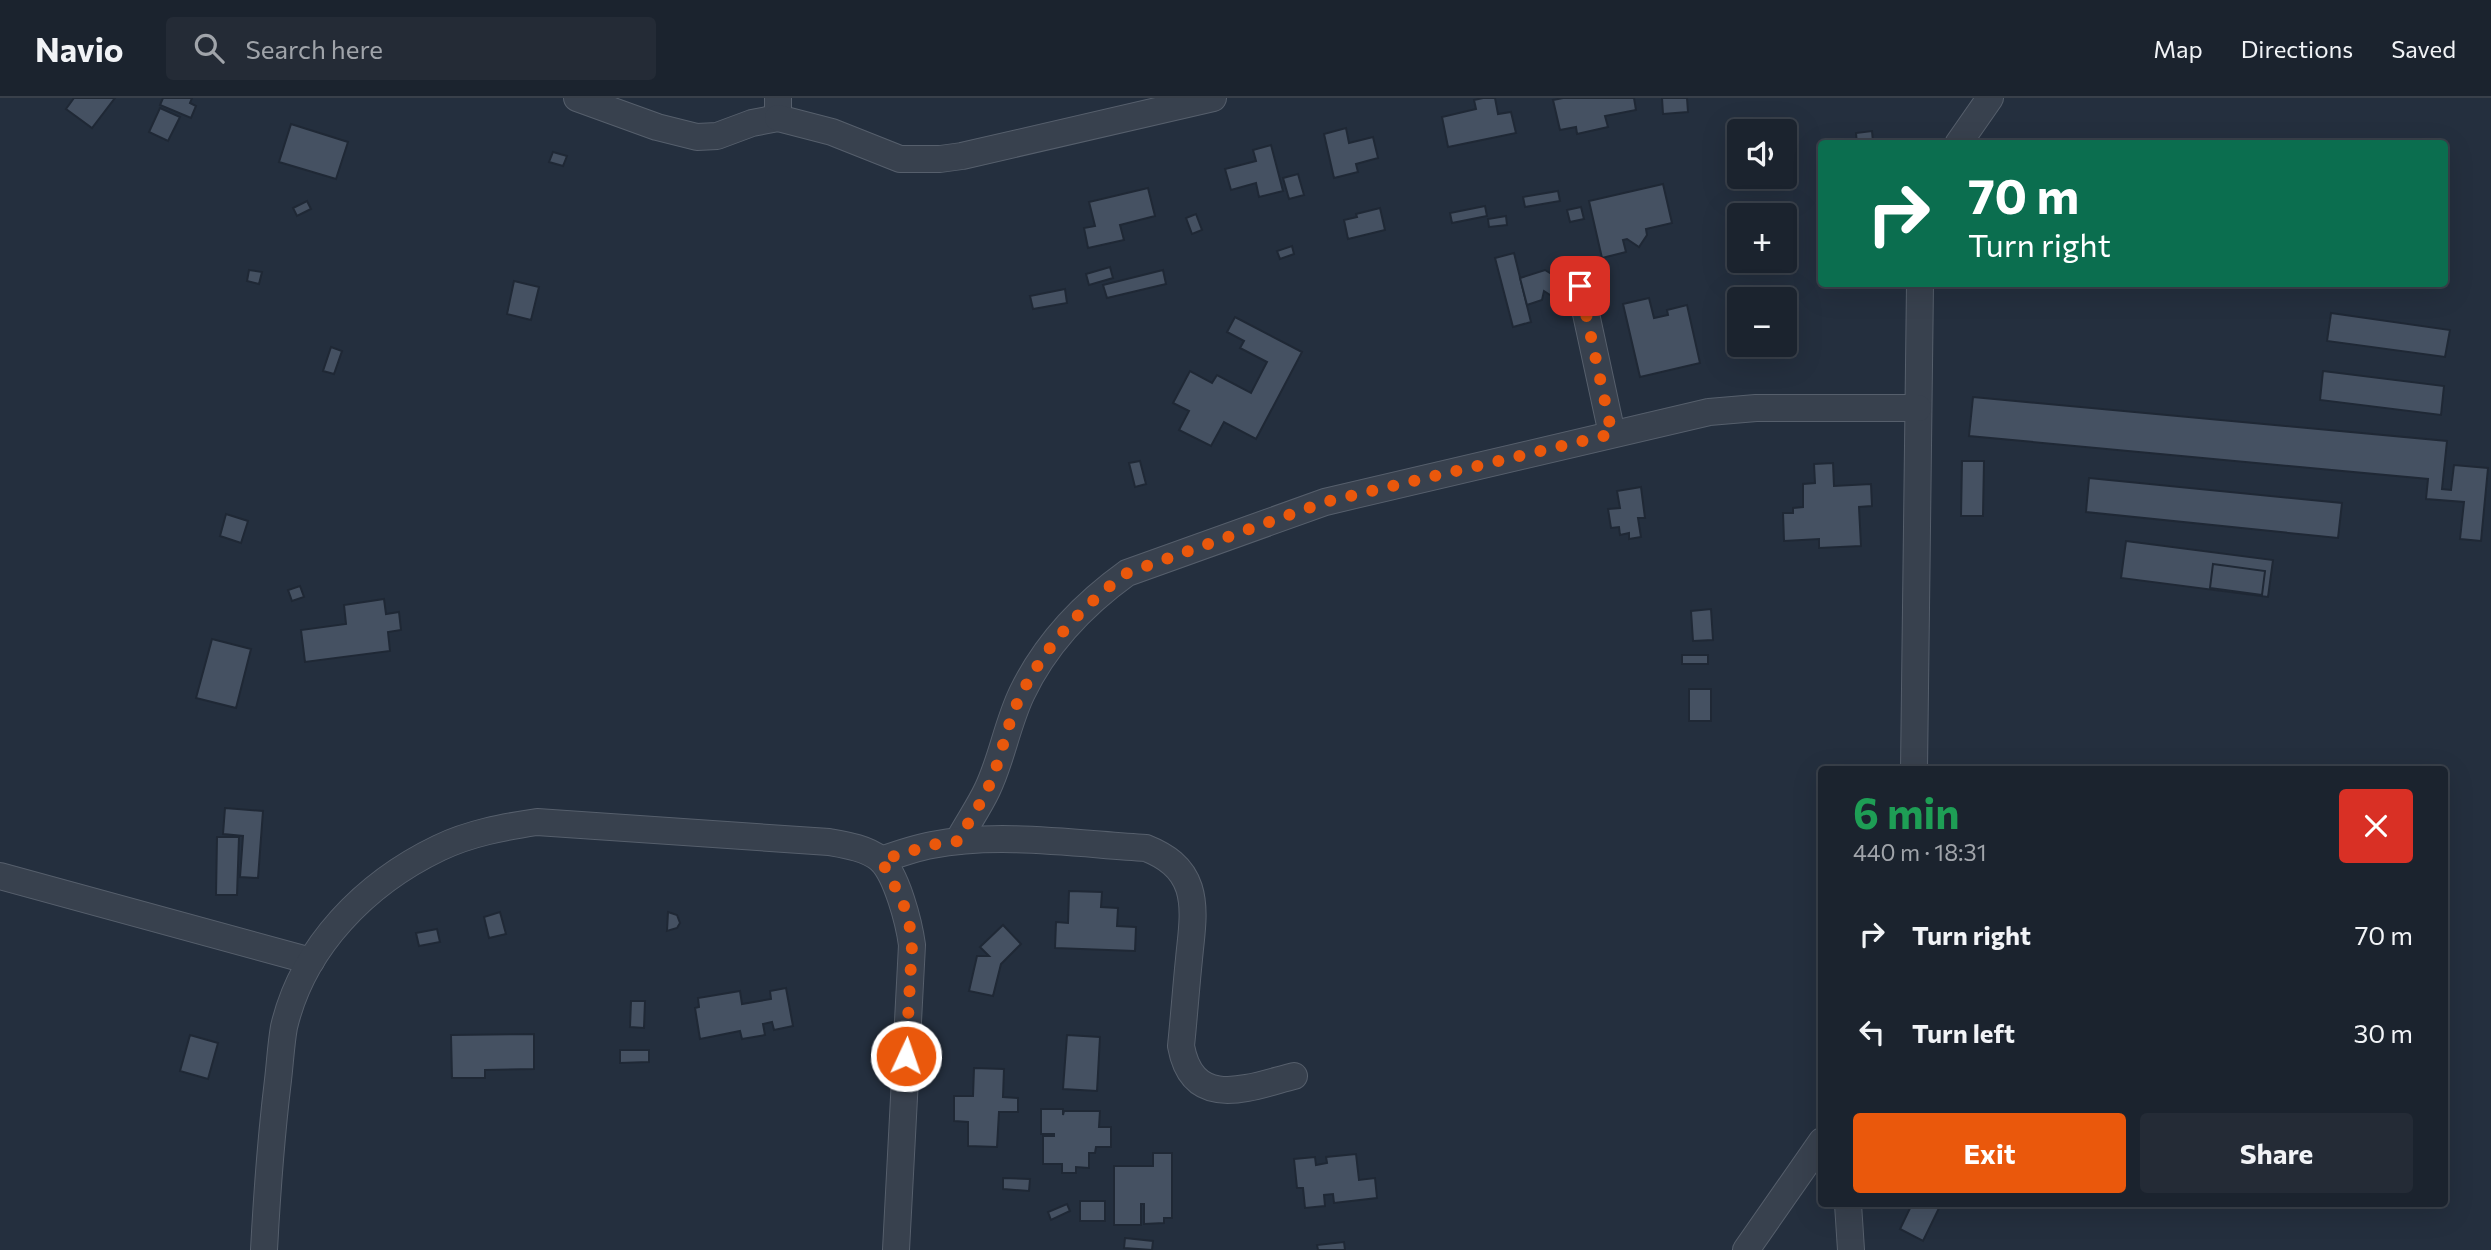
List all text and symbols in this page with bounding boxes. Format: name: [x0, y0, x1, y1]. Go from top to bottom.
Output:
search box: [166, 17, 656, 80]
text: Navio: [35, 28, 124, 69]
icon: search: [190, 29, 228, 67]
text: Search here: [246, 33, 383, 64]
text: Map: [2153, 34, 2203, 63]
text: Directions: [2241, 34, 2353, 63]
text: Saved: [2391, 34, 2456, 63]
map controls: [1727, 119, 1797, 357]
button: sound: [1727, 119, 1797, 189]
text: 70 m: [1968, 164, 2079, 224]
icon: right: [1853, 168, 1944, 259]
button: +: [1727, 203, 1797, 273]
text: Turn right: [1968, 224, 2111, 264]
pin: [1550, 256, 1610, 316]
icon: arrive: [1561, 267, 1599, 305]
button: −: [1727, 287, 1797, 357]
text: 6 min: [1853, 786, 1960, 838]
button: close: [2339, 789, 2413, 863]
text: 440 m · 18:31: [1853, 838, 1987, 866]
icon: right: [1853, 915, 1891, 953]
text: Turn right: [1912, 919, 2031, 950]
text: 70 m: [2355, 919, 2413, 950]
icon: left: [1853, 1013, 1891, 1051]
text: Turn left: [1912, 1017, 2015, 1048]
text: 30 m: [2354, 1017, 2413, 1048]
position arrow: [869, 1019, 943, 1093]
button: Exit: [1853, 1113, 2126, 1193]
button: Share: [2140, 1113, 2413, 1193]

